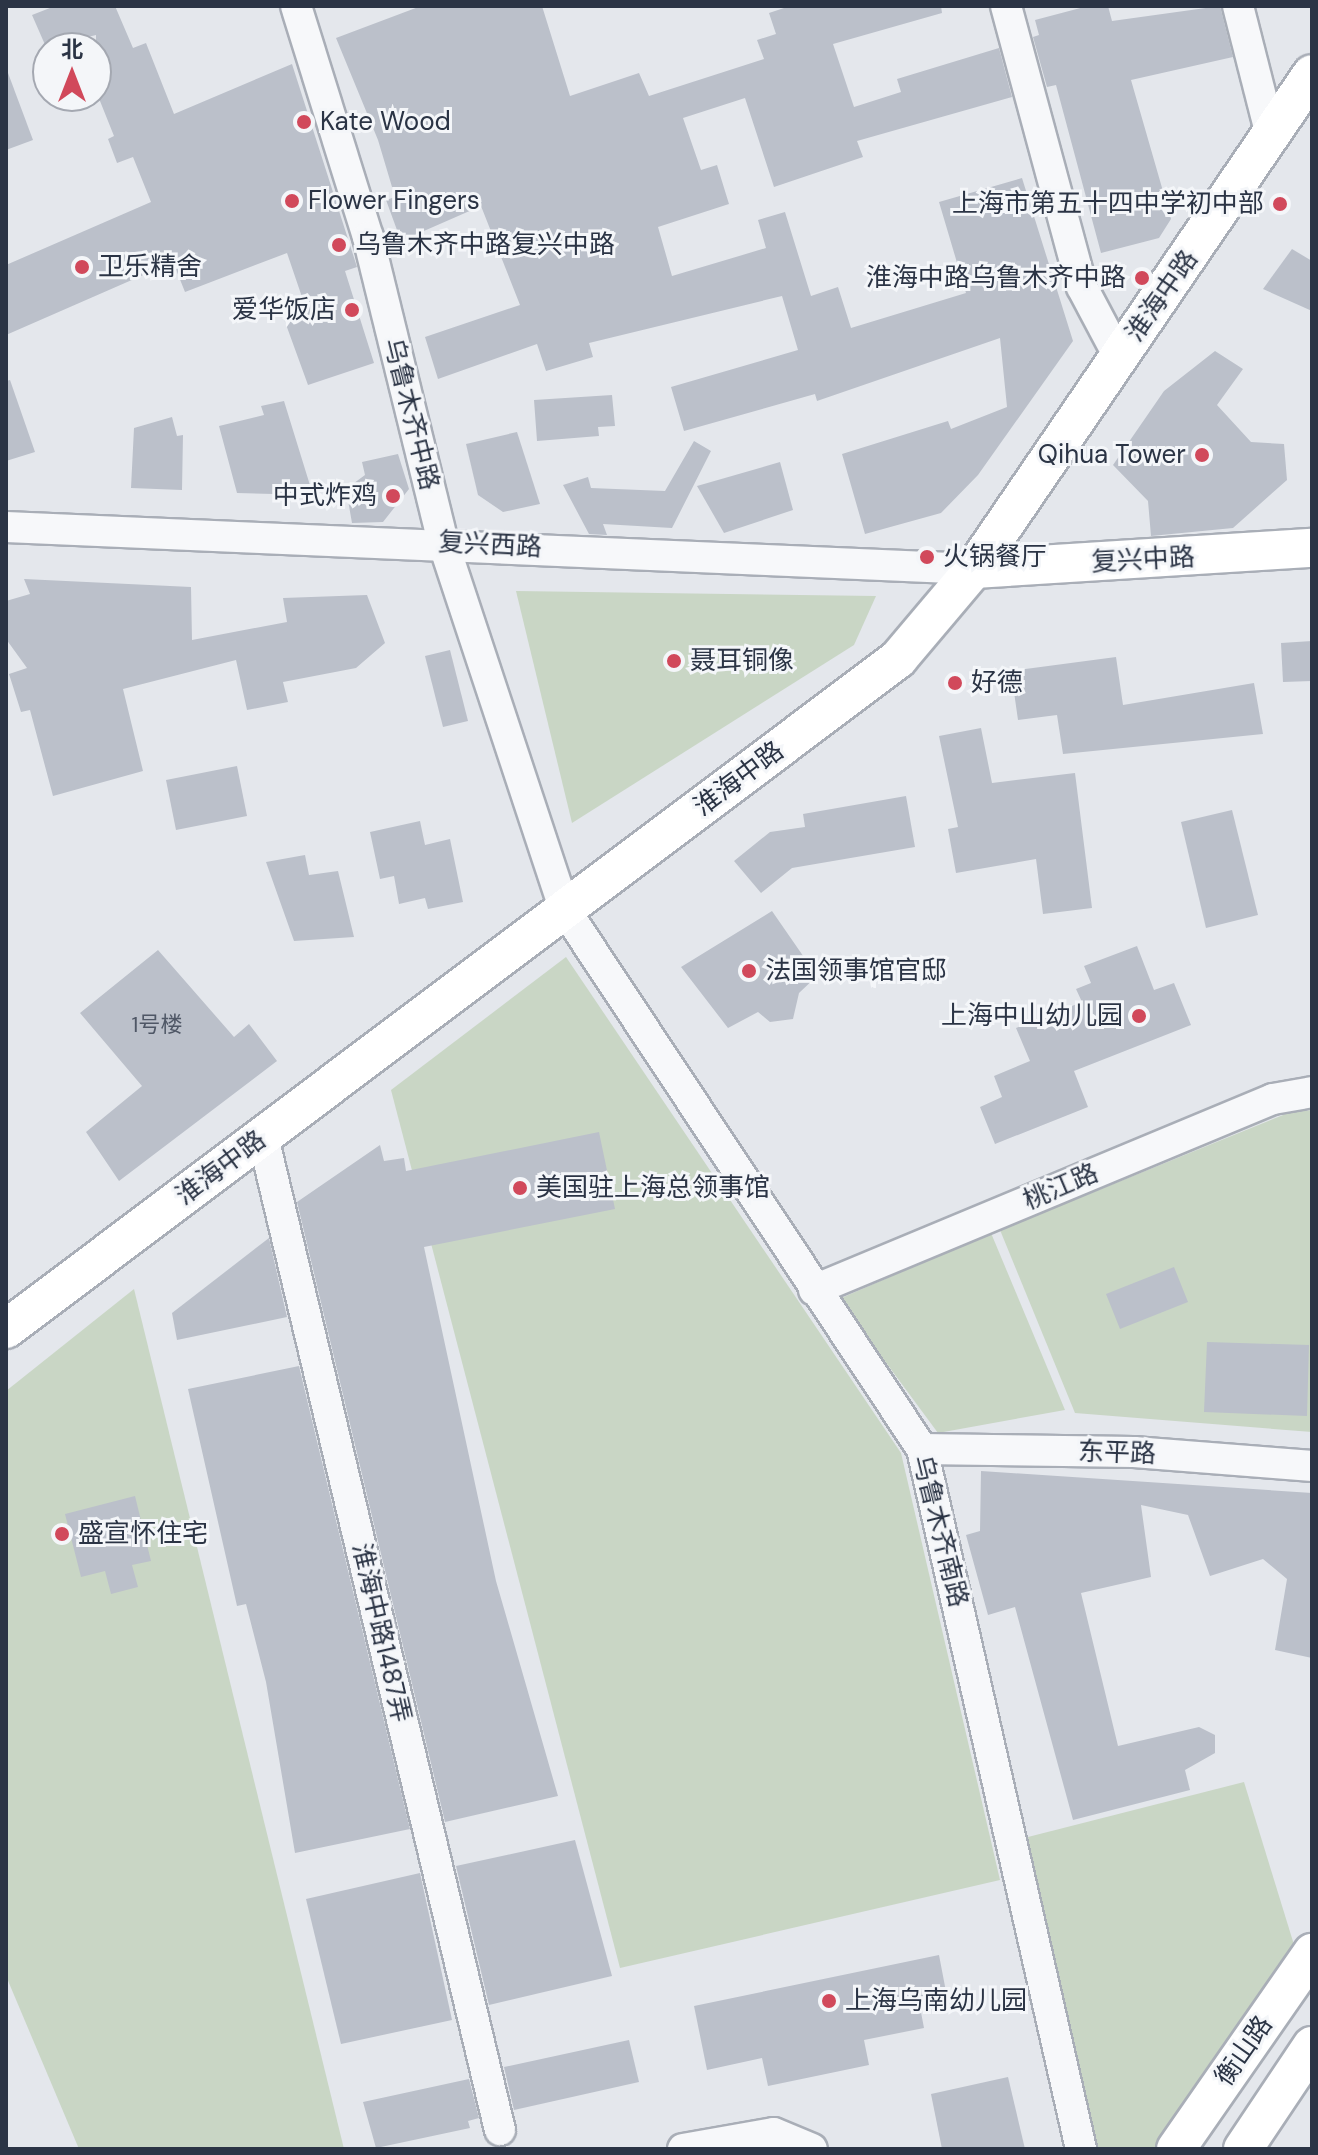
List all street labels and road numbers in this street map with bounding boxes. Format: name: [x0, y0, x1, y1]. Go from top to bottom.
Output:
street label: 淮海中路: [1119, 244, 1205, 348]
street label: 乌鲁木齐中路: [377, 335, 445, 493]
street label: 复兴西路: [437, 527, 543, 563]
street label: 复兴中路: [1090, 542, 1196, 578]
street label: 淮海中路: [688, 735, 790, 823]
street label: 淮海中路: [170, 1124, 272, 1212]
street label: 桃江路: [1019, 1157, 1103, 1217]
street label: 东平路: [1077, 1436, 1157, 1470]
street label: 乌鲁木齐南路: [906, 1452, 974, 1610]
street label: 淮海中路1487弄: [345, 1540, 417, 1726]
street label: 衡山路: [1209, 2010, 1279, 2092]

